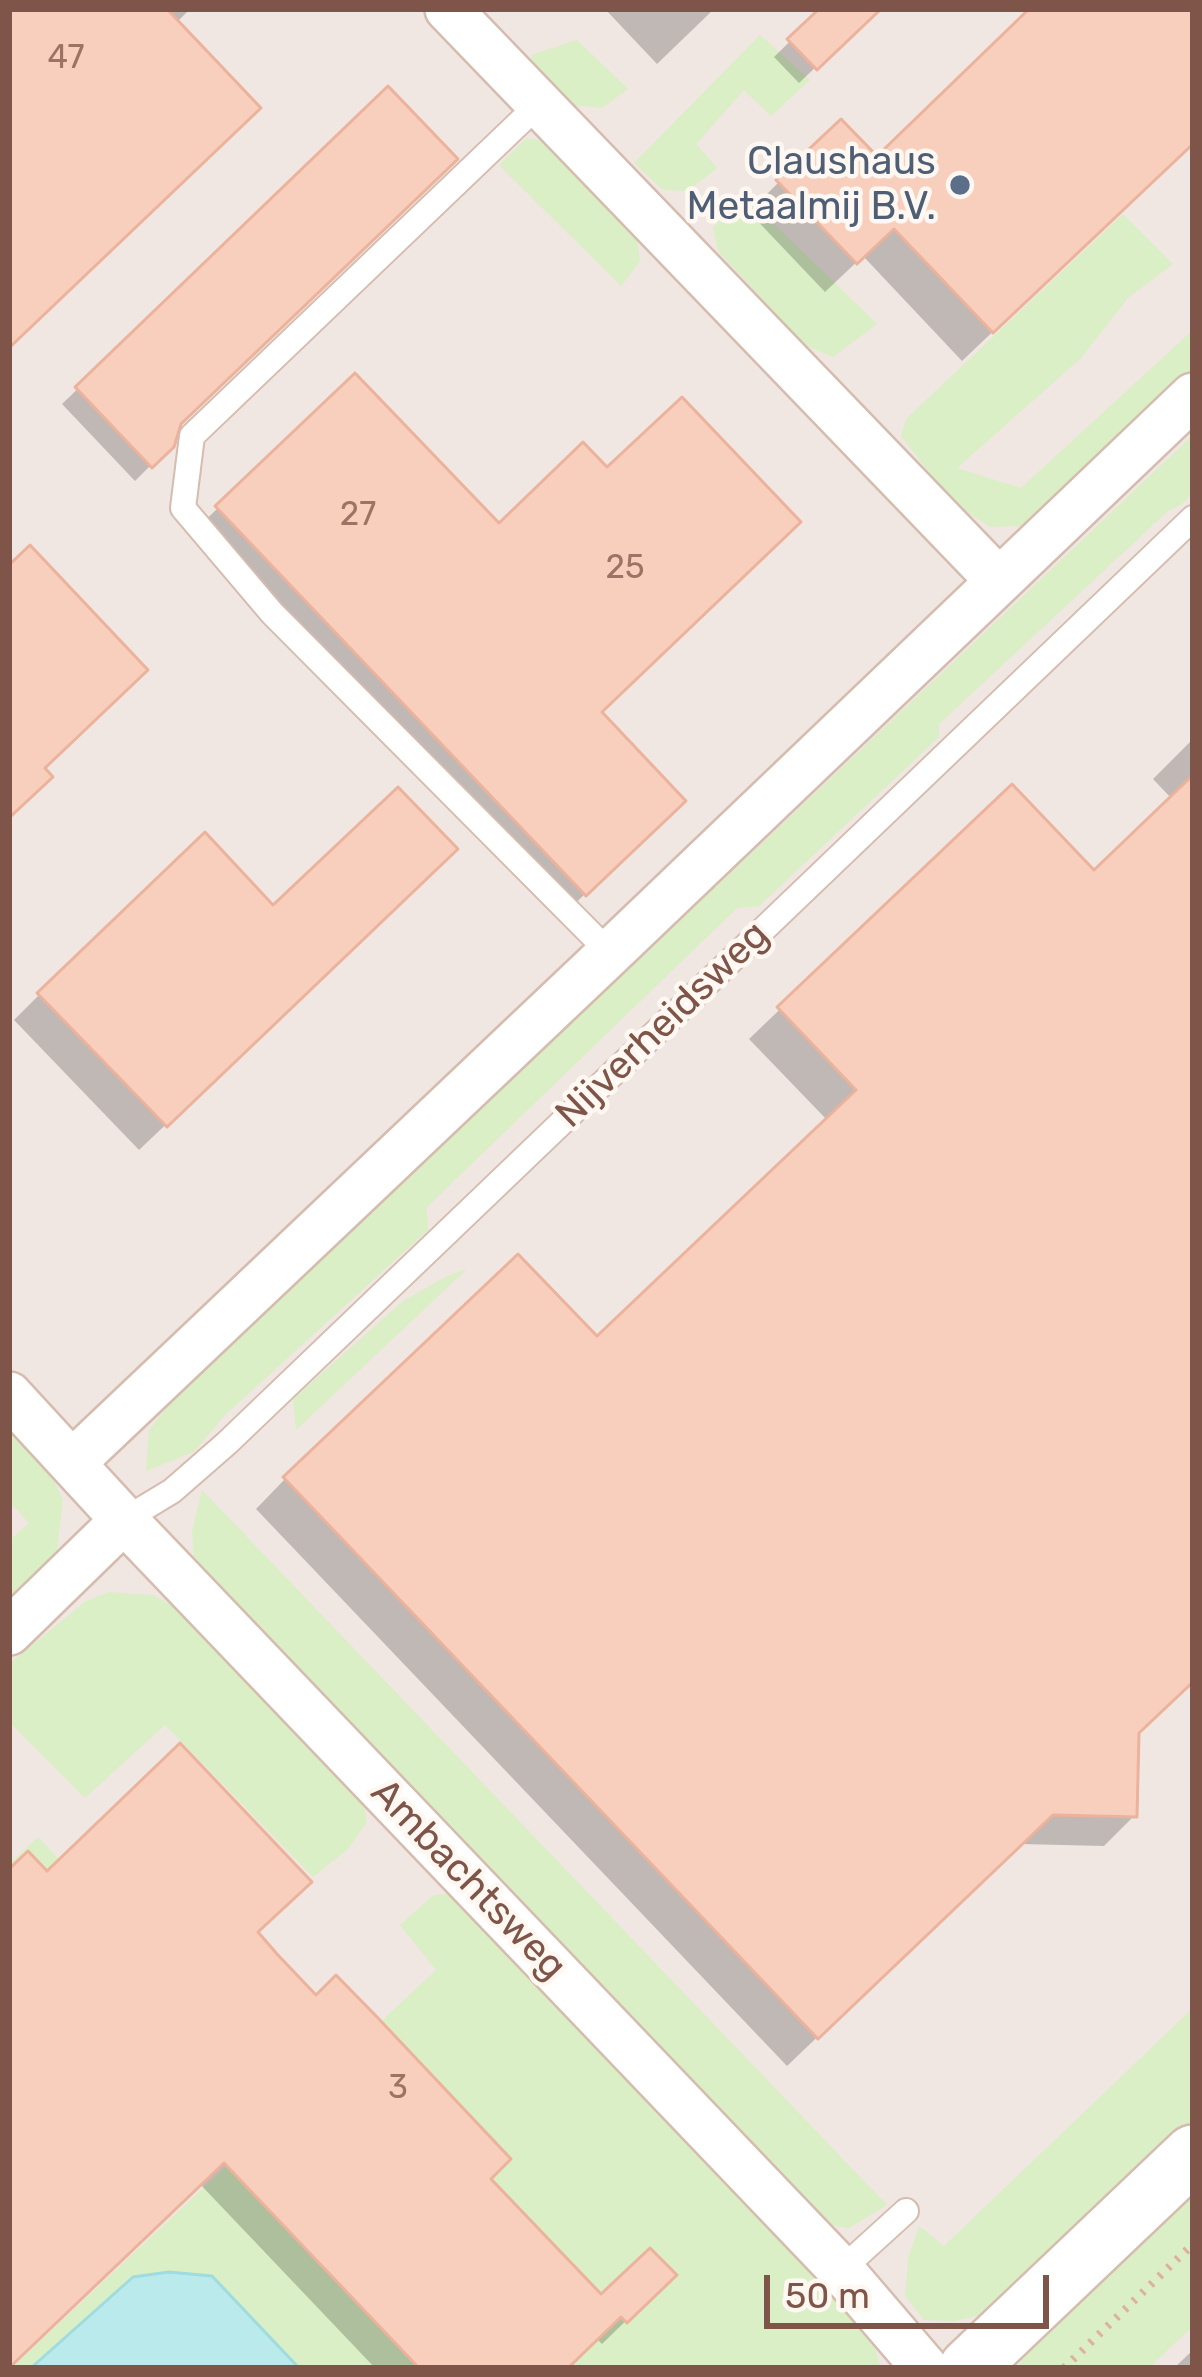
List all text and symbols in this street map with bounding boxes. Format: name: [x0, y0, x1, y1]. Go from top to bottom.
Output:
house number: 47: [48, 38, 84, 78]
place label: Claushaus Metaalmij B.V.: [686, 140, 936, 231]
marker: Claushaus Metaalmij B.V.: [947, 172, 973, 198]
house number: 27: [340, 495, 376, 535]
house number: 25: [606, 548, 644, 588]
street label: Nijverheidsweg: [547, 912, 779, 1138]
street label: Ambachtsweg: [361, 1770, 575, 1990]
house number: 3: [388, 2068, 408, 2108]
scale bar: [770, 2251, 1055, 2325]
text: 50 m: [785, 2274, 870, 2317]

